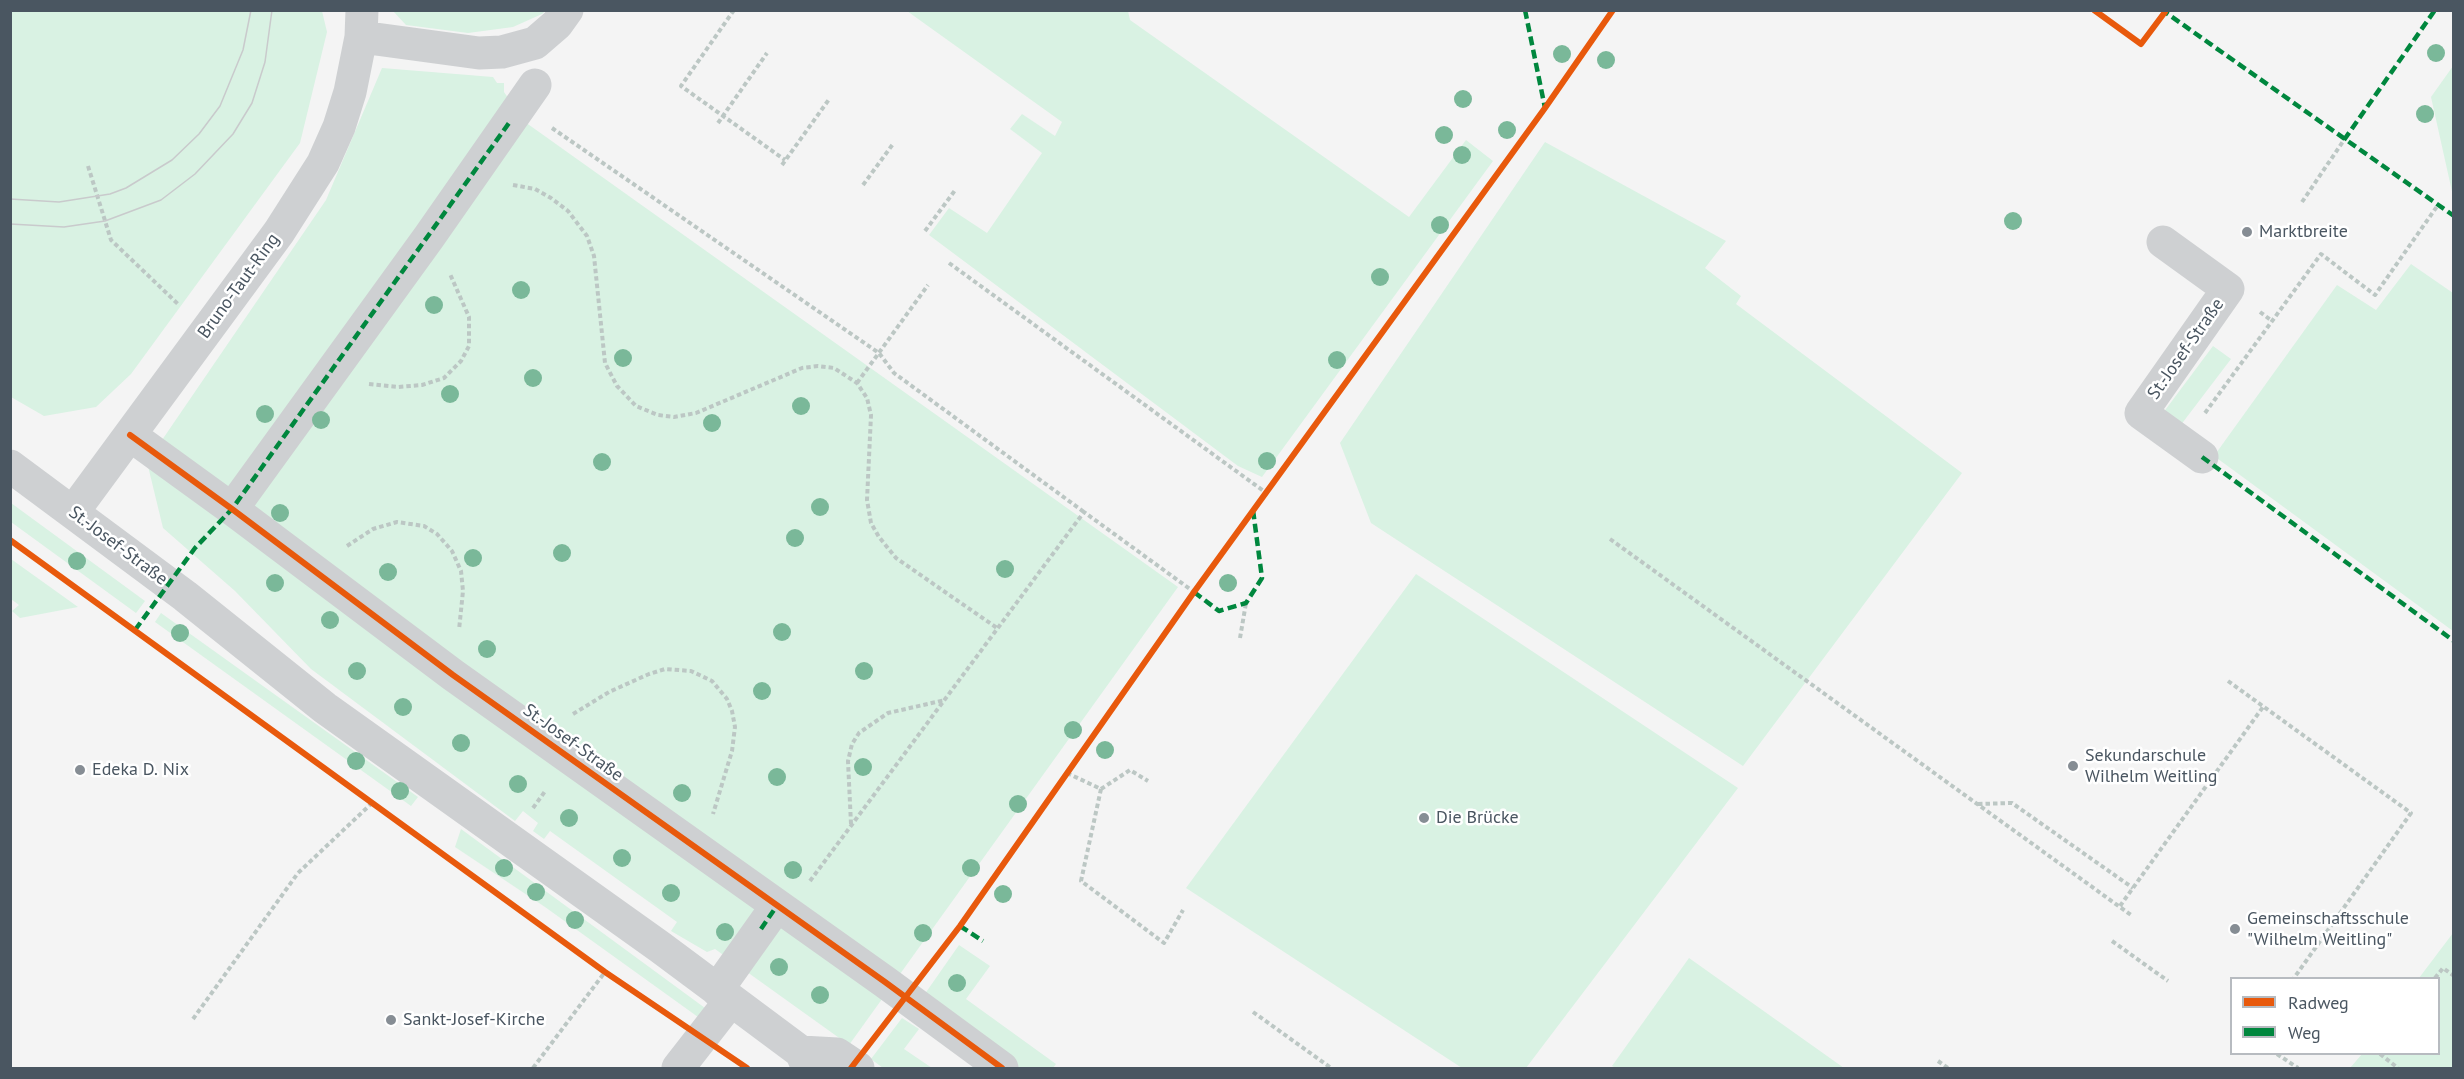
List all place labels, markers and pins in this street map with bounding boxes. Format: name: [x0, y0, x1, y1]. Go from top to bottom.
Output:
place label: Marktbreite: [2259, 221, 2348, 243]
marker: Marktbreite: [2240, 225, 2254, 239]
place label: Sekundarschule Wilhelm Weitling: [2085, 745, 2217, 788]
place label: Edeka D. Nix: [92, 759, 189, 781]
marker: Sekundarschule Wilhelm Weitling: [2066, 759, 2080, 773]
marker: Edeka D. Nix: [73, 763, 87, 777]
place label: Die Brücke: [1436, 807, 1519, 829]
marker: Die Brücke: [1417, 811, 1431, 825]
place label: Gemeinschaftsschule "Wilhelm Weitling": [2247, 908, 2409, 950]
marker: Gemeinschaftsschule "Wilhelm Weitling": [2228, 922, 2242, 936]
place label: Sankt-Josef-Kirche: [403, 1009, 545, 1031]
marker: Sankt-Josef-Kirche: [384, 1013, 398, 1027]

